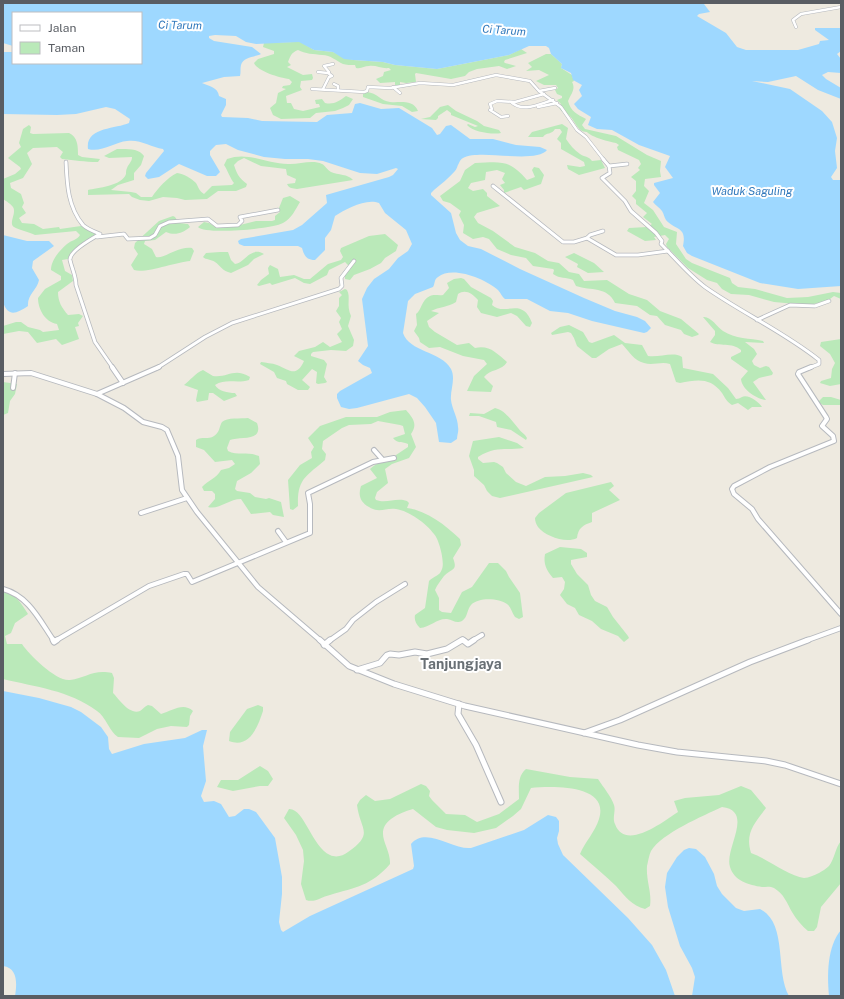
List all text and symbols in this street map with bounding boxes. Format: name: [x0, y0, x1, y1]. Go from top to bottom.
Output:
legend: [12, 12, 142, 64]
water label: Ci Tarum: [158, 19, 202, 31]
text: Jalan: [48, 21, 77, 35]
water label: Ci Tarum: [482, 22, 526, 38]
text: Taman: [48, 41, 85, 55]
water label: Waduk Saguling: [712, 185, 793, 197]
district label: Tanjungjaya: [420, 656, 502, 672]

